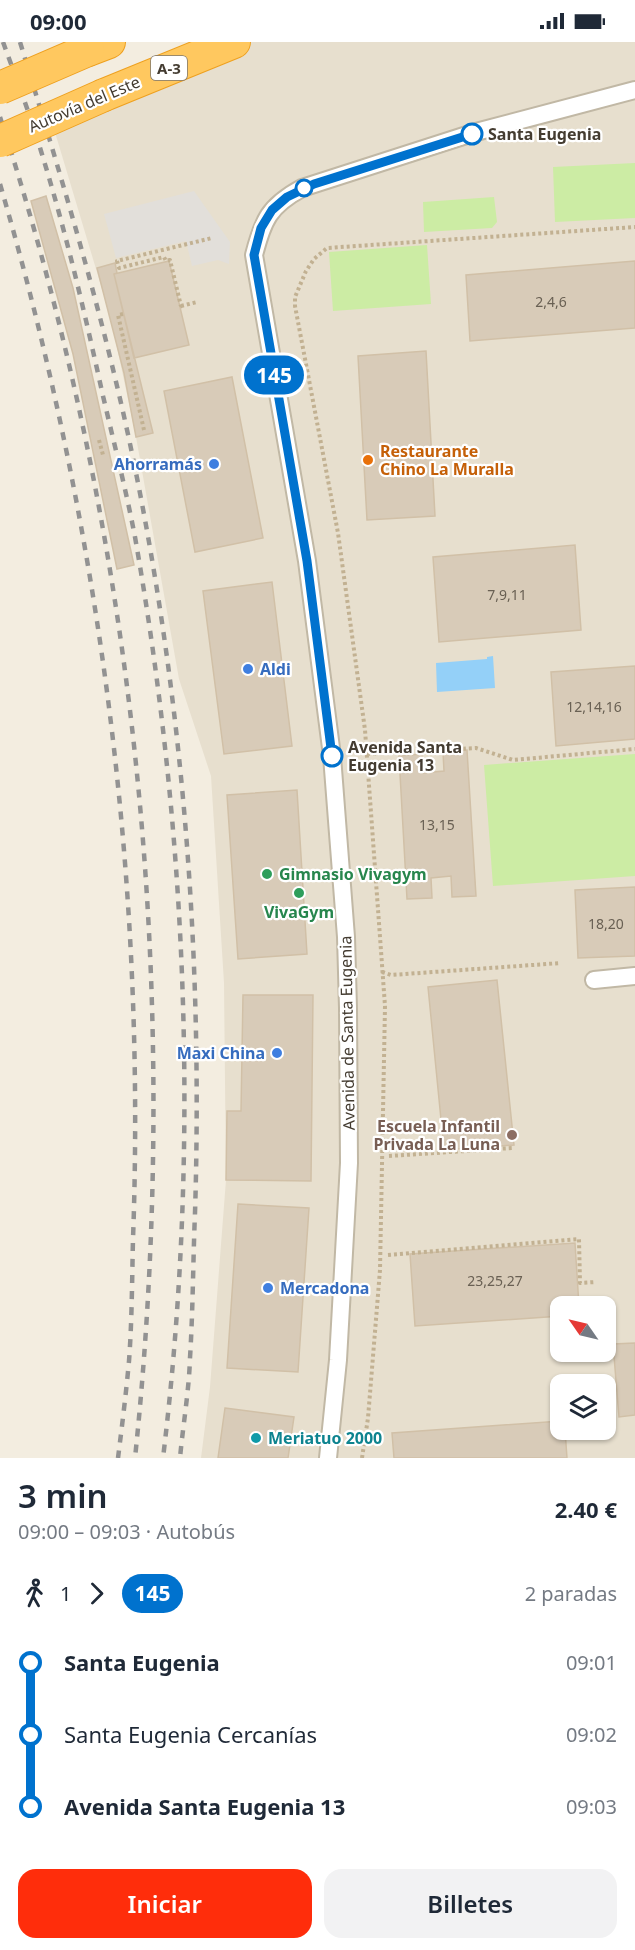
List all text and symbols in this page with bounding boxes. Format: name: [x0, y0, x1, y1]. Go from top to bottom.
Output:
text: 09:00: [30, 6, 87, 36]
road number: A-3: [151, 56, 187, 80]
street label: Autovía del Este: [25, 71, 143, 137]
marker: Santa Eugenia: [461, 123, 483, 145]
place label: Santa Eugenia: [488, 123, 601, 145]
unlabelled marker: [295, 179, 313, 197]
house number: 2,4,6: [535, 292, 567, 311]
line badge: 145: [240, 356, 308, 394]
text: 145: [256, 361, 292, 389]
place label: Restaurante Chino La Muralla: [380, 440, 514, 480]
place label: Ahorramás: [114, 453, 202, 475]
marker: Restaurante Chino La Muralla: [361, 453, 375, 467]
marker: Ahorramás: [207, 457, 221, 471]
house number: 7,9,11: [487, 585, 527, 604]
place label: Aldi: [260, 658, 291, 680]
marker: Aldi: [241, 662, 255, 676]
house number: 12,14,16: [566, 697, 622, 716]
place label: Avenida Santa Eugenia 13: [348, 736, 462, 776]
marker: Avenida Santa Eugenia 13: [321, 745, 343, 767]
house number: 13,15: [419, 815, 455, 834]
place label: Gimnasio Vivagym: [279, 863, 427, 885]
marker: Gimnasio Vivagym: [260, 867, 274, 881]
marker: VivaGym: [292, 886, 306, 900]
place label: VivaGym: [264, 901, 334, 923]
house number: 18,20: [588, 914, 624, 933]
street label: Avenida de Santa Eugenia: [334, 936, 360, 1130]
place label: Maxi China: [177, 1042, 265, 1064]
marker: Maxi China: [270, 1046, 284, 1060]
place label: Escuela Infantil Privada La Luna: [374, 1115, 500, 1155]
marker: Escuela Infantil Privada La Luna: [505, 1128, 519, 1142]
house number: 23,25,27: [467, 1271, 523, 1290]
place label: Mercadona: [280, 1277, 369, 1299]
marker: Mercadona: [261, 1281, 275, 1295]
north arrow: [550, 1296, 616, 1362]
map controls: [550, 1296, 616, 1440]
button: layers: [550, 1374, 616, 1440]
place label: Meriatuo 2000: [268, 1427, 382, 1449]
marker: Meriatuo 2000: [249, 1431, 263, 1445]
text: 3 min: [18, 1473, 108, 1518]
text: 2.40 €: [555, 1494, 617, 1524]
text: 09:00 – 09:03 · Autobús: [18, 1518, 235, 1545]
icon: walk: [18, 1577, 51, 1610]
icon: forward: [80, 1577, 113, 1610]
text: 145: [134, 1579, 171, 1607]
text: 1: [60, 1580, 71, 1607]
text: 2 paradas: [525, 1580, 617, 1607]
text: Santa Eugenia: [64, 1647, 220, 1677]
text: 09:01: [566, 1649, 617, 1676]
text: Santa Eugenia Cercanías: [64, 1719, 317, 1749]
text: 09:02: [566, 1721, 617, 1748]
text: Avenida Santa Eugenia 13: [64, 1791, 345, 1821]
text: 09:03: [566, 1793, 617, 1820]
button: Iniciar: [18, 1869, 312, 1938]
button: Billetes: [324, 1869, 617, 1938]

